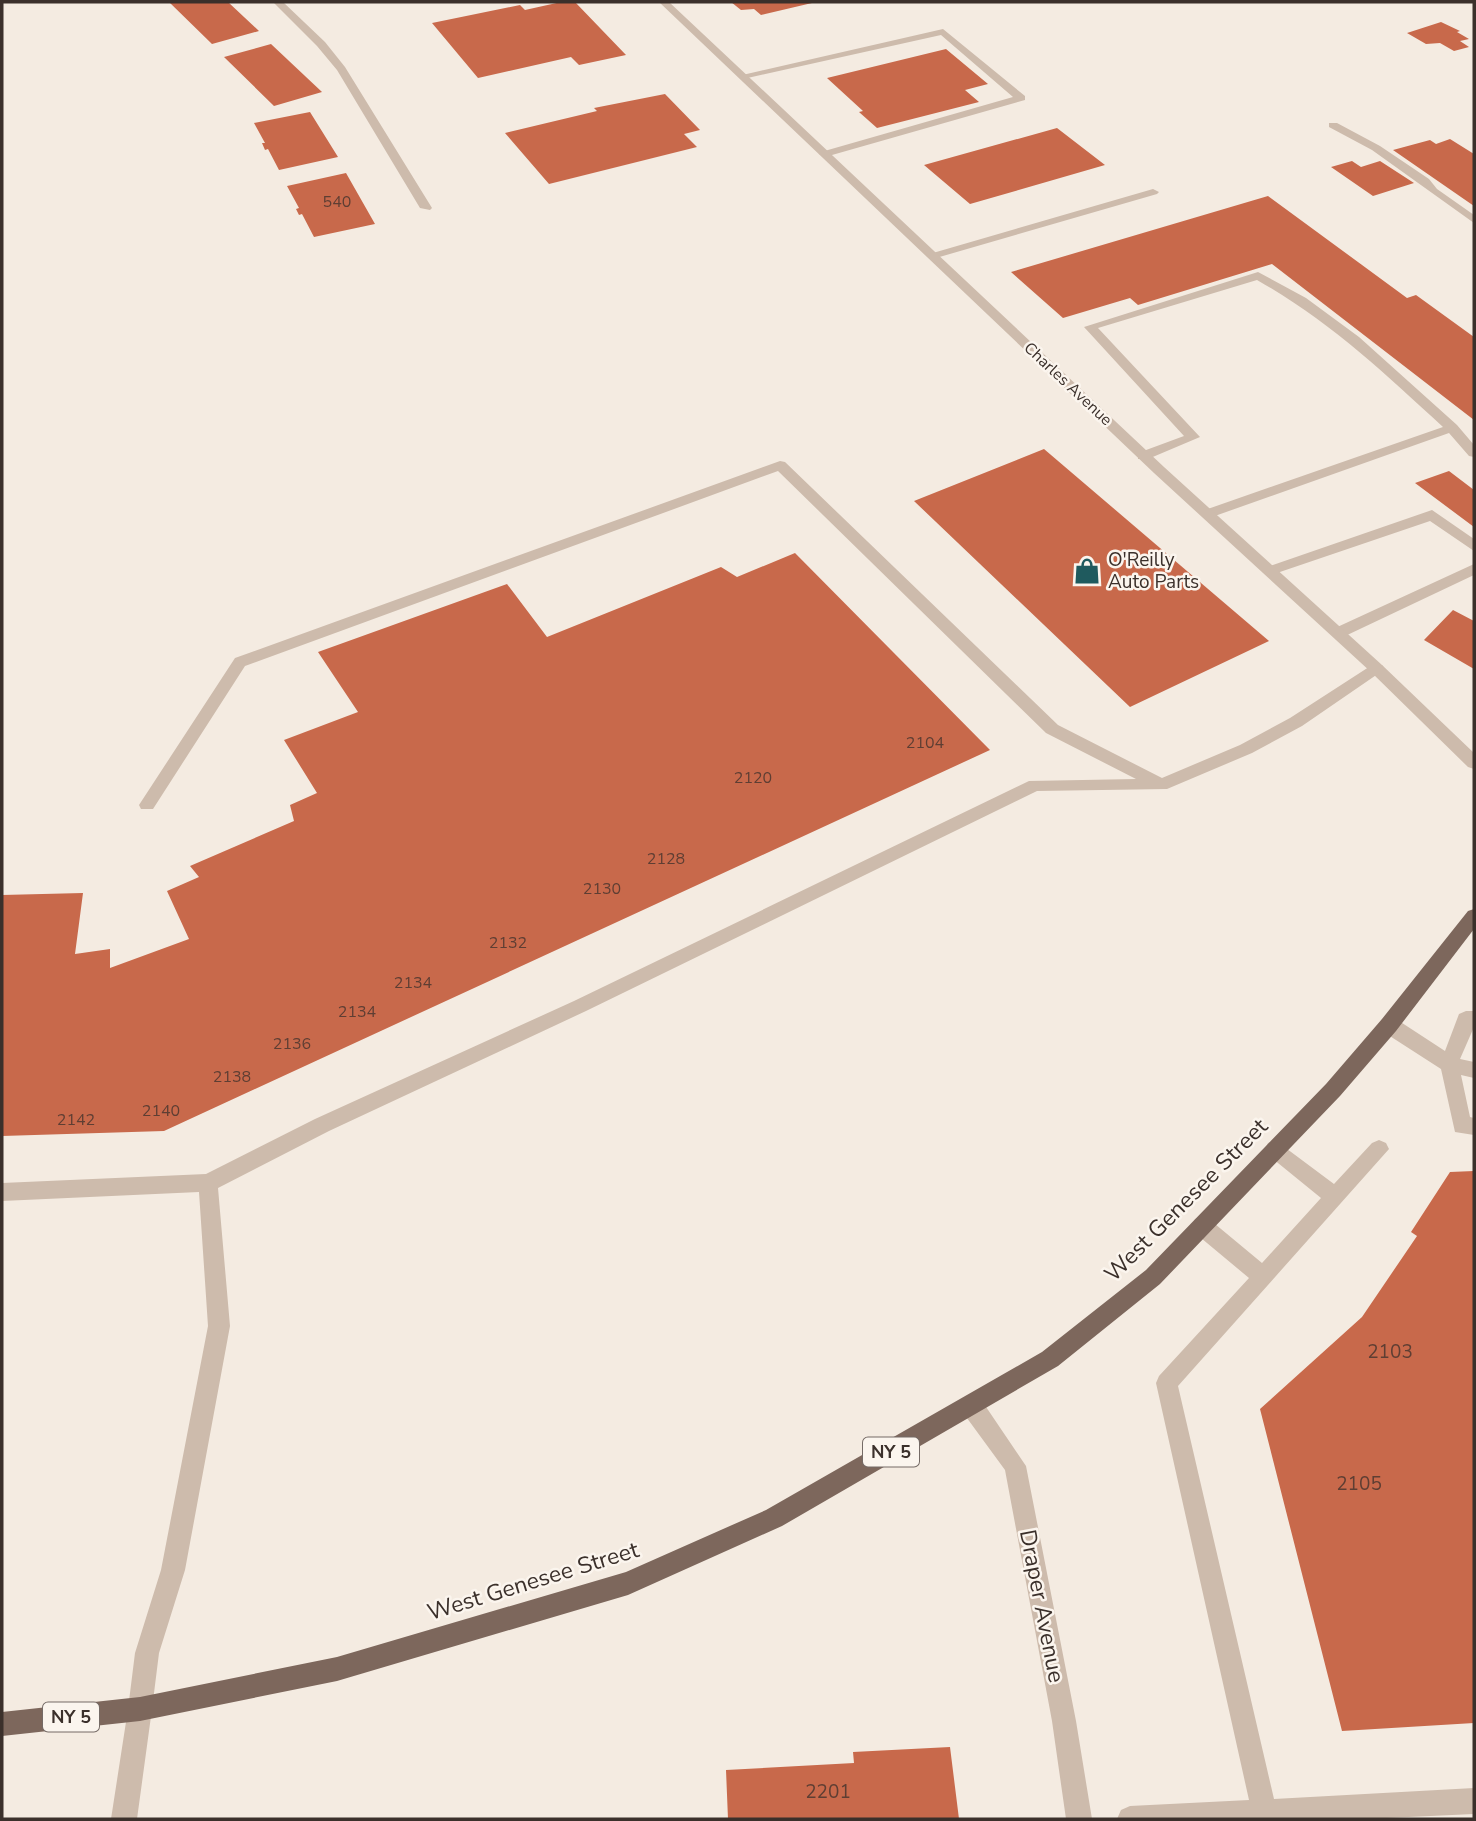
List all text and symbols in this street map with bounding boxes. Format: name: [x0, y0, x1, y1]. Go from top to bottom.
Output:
house number: 540: [323, 191, 351, 213]
street label: Charles Avenue: [1019, 337, 1117, 431]
place label: O'Reilly Auto Parts: [1108, 547, 1199, 595]
shop icon: O'Reilly Auto Parts: [1072, 556, 1102, 586]
house number: 2104: [906, 732, 945, 754]
house number: 2120: [734, 767, 772, 789]
house number: 2128: [647, 848, 685, 870]
house number: 2130: [583, 878, 621, 900]
house number: 2132: [489, 932, 527, 954]
house number: 2134: [394, 972, 433, 994]
house number: 2134: [338, 1001, 377, 1023]
house number: 2136: [273, 1033, 311, 1055]
house number: 2138: [213, 1066, 251, 1088]
house number: 2140: [142, 1100, 180, 1122]
house number: 2142: [57, 1109, 95, 1131]
street label: West Genesee Street: [1097, 1111, 1275, 1289]
house number: 2103: [1367, 1339, 1413, 1365]
road number: NY 5: [863, 1437, 919, 1466]
house number: 2105: [1336, 1471, 1382, 1497]
street label: Draper Avenue: [1012, 1527, 1072, 1685]
street label: West Genesee Street: [423, 1534, 643, 1628]
road number: NY 5: [43, 1702, 99, 1732]
house number: 2201: [805, 1779, 851, 1805]

